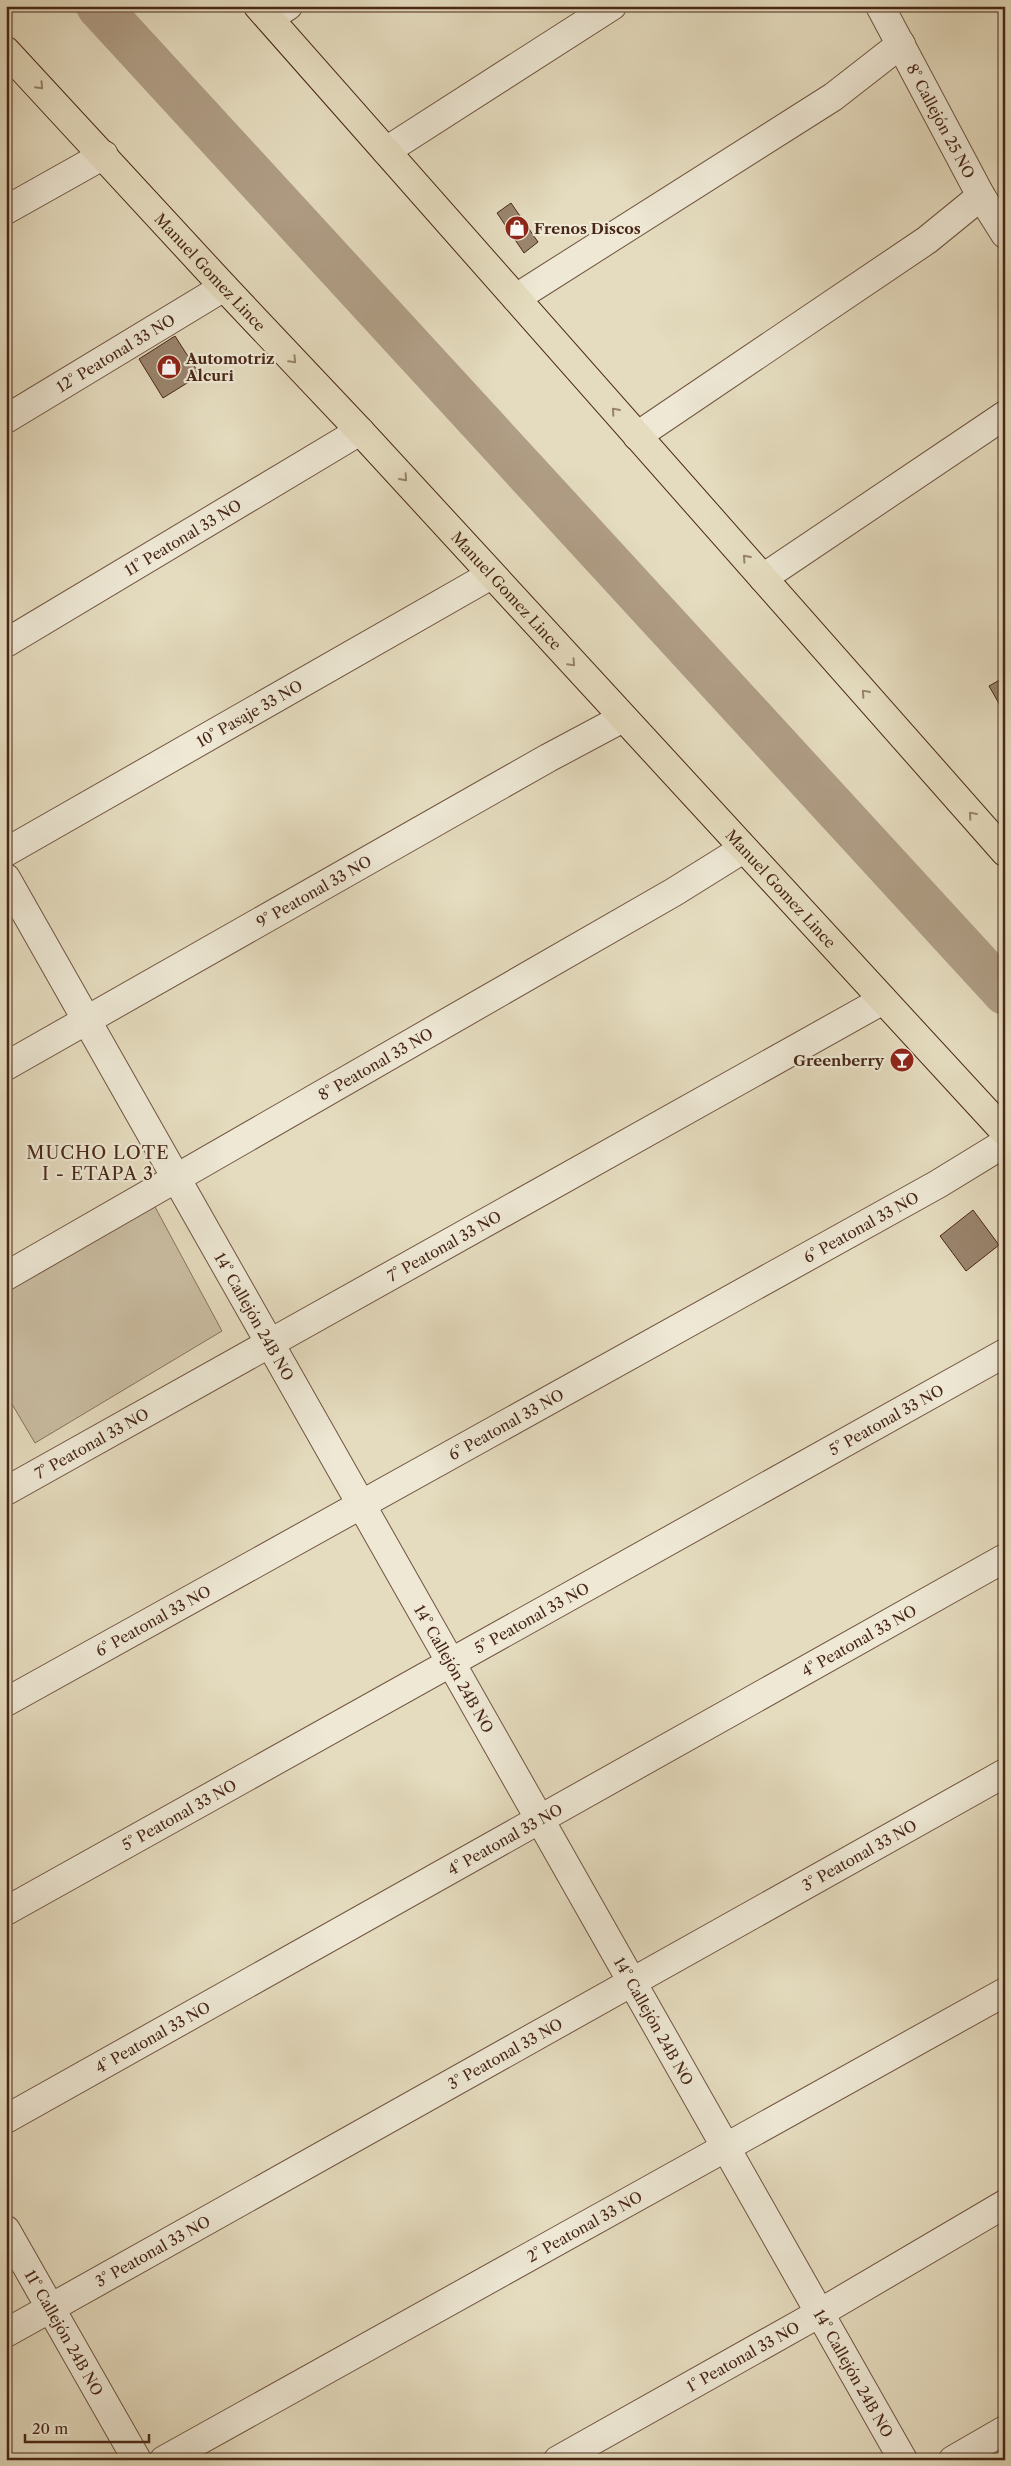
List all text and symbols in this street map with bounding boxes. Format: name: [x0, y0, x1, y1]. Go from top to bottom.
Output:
street label: 8° Callejón 25 NO: [903, 60, 979, 181]
one-way arrow: [34, 81, 43, 90]
street label: Manuel Gomez Lince: [151, 209, 270, 335]
shop icon: Frenos Discos: [504, 215, 530, 241]
place label: Frenos Discos: [534, 219, 641, 238]
street label: 12° Peatonal 33 NO: [53, 310, 178, 396]
place label: Automotriz Alcuri: [185, 349, 275, 385]
shop icon: Automotriz Alcuri: [156, 354, 182, 380]
one-way arrow: [287, 354, 296, 363]
one-way arrow: [611, 407, 620, 416]
one-way arrow: [398, 473, 407, 482]
street label: 11° Peatonal 33 NO: [121, 495, 245, 579]
street label: Manuel Gomez Lince: [448, 527, 566, 654]
one-way arrow: [742, 555, 751, 564]
one-way arrow: [566, 658, 575, 667]
street label: 10° Pasaje 33 NO: [193, 675, 305, 751]
one-way arrow: [862, 690, 871, 699]
one-way arrow: [970, 812, 978, 821]
street label: Manuel Gomez Lince: [722, 825, 840, 952]
street label: 9° Peatonal 33 NO: [253, 851, 375, 931]
street label: 8° Peatonal 33 NO: [315, 1023, 436, 1104]
bar icon: Greenberry: [889, 1047, 915, 1073]
place label: Greenberry: [793, 1051, 885, 1070]
district label: MUCHO LOTE I - ETAPA 3: [26, 1142, 170, 1185]
street label: 6° Peatonal 33 NO: [800, 1187, 922, 1267]
street label: 7° Peatonal 33 NO: [384, 1206, 504, 1285]
street label: 14° Callejón 24B NO: [211, 1249, 298, 1384]
street label: 5° Peatonal 33 NO: [825, 1380, 947, 1459]
street label: 6° Peatonal 33 NO: [445, 1384, 567, 1464]
street label: 7° Peatonal 33 NO: [31, 1404, 152, 1483]
street label: 5° Peatonal 33 NO: [471, 1578, 592, 1657]
street label: 6° Peatonal 33 NO: [92, 1581, 214, 1660]
street label: 4° Peatonal 33 NO: [798, 1600, 920, 1680]
street label: 14° Callejón 24B NO: [411, 1601, 498, 1736]
street label: 5° Peatonal 33 NO: [118, 1775, 240, 1854]
street label: 4° Peatonal 33 NO: [444, 1799, 566, 1879]
street label: 3° Peatonal 33 NO: [798, 1815, 920, 1895]
street label: 14° Callejón 24B NO: [610, 1954, 698, 2088]
street label: 4° Peatonal 33 NO: [92, 1997, 213, 2077]
street label: 3° Peatonal 33 NO: [444, 2014, 566, 2093]
street label: 2° Peatonal 33 NO: [523, 2186, 645, 2266]
street label: 3° Peatonal 33 NO: [92, 2211, 213, 2291]
street label: 11° Callejón 24B NO: [21, 2266, 108, 2399]
street label: 14° Callejón 24B NO: [810, 2306, 898, 2441]
street label: 1° Peatonal 33 NO: [683, 2317, 803, 2395]
scale bar: [25, 2411, 149, 2443]
text: 20 m: [32, 2419, 68, 2438]

